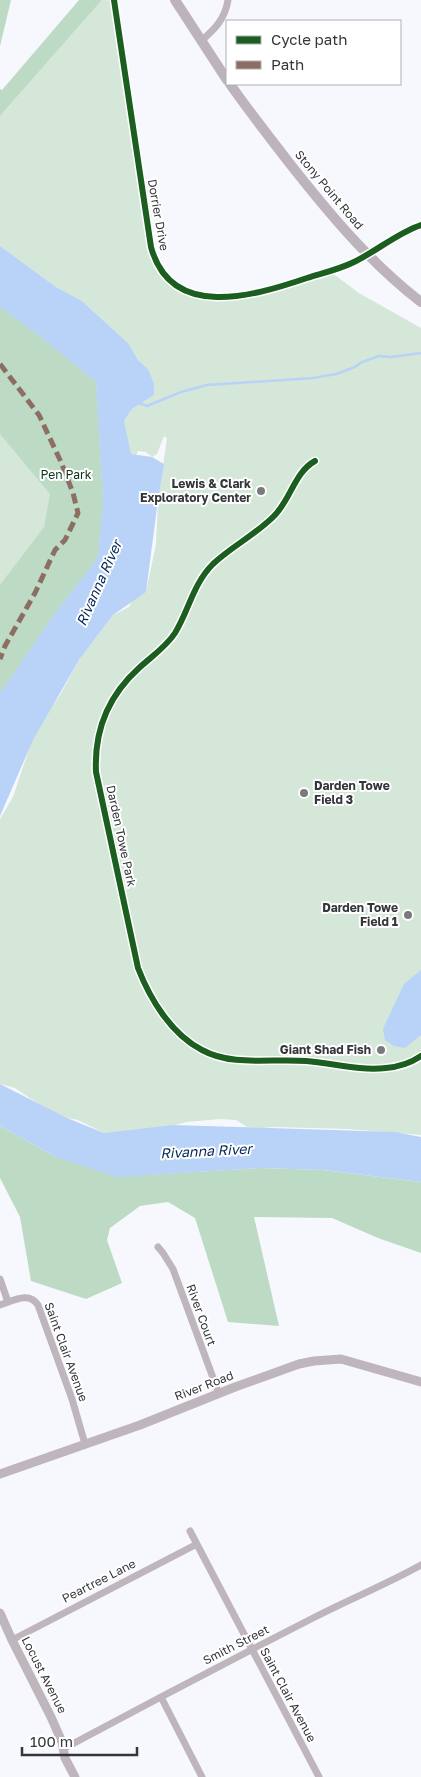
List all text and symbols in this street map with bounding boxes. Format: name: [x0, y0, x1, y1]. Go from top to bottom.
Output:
legend: [226, 20, 401, 85]
text: Cycle path: [271, 30, 347, 48]
text: Path: [271, 55, 304, 73]
street label: Stony Point Road: [292, 147, 367, 232]
street label: Dorrier Drive: [145, 178, 172, 252]
park label: Pen Park: [40, 467, 92, 482]
place label: Lewis & Clark Exploratory Center: [140, 476, 251, 505]
marker: Lewis & Clark Exploratory Center: [255, 485, 267, 497]
water label: Rivanna River: [72, 535, 126, 628]
place label: Darden Towe Field 3: [314, 778, 390, 807]
street label: Darden Towe Park: [103, 784, 140, 888]
marker: Darden Towe Field 3: [298, 787, 310, 799]
place label: Darden Towe Field 1: [322, 900, 398, 929]
marker: Darden Towe Field 1: [402, 909, 414, 921]
place label: Giant Shad Fish: [280, 1042, 371, 1057]
marker: Giant Shad Fish: [375, 1044, 387, 1056]
water label: Rivanna River: [160, 1139, 255, 1161]
street label: River Court: [183, 1282, 220, 1348]
street label: Saint Clair Avenue: [42, 1300, 91, 1404]
street label: River Road: [172, 1367, 235, 1404]
street label: Peartree Lane: [59, 1556, 138, 1606]
street label: Smith Street: [200, 1621, 272, 1668]
street label: Locust Avenue: [19, 1634, 70, 1716]
street label: Saint Clair Avenue: [257, 1645, 320, 1745]
scale bar: [22, 1724, 138, 1756]
text: 100 m: [30, 1732, 73, 1750]

